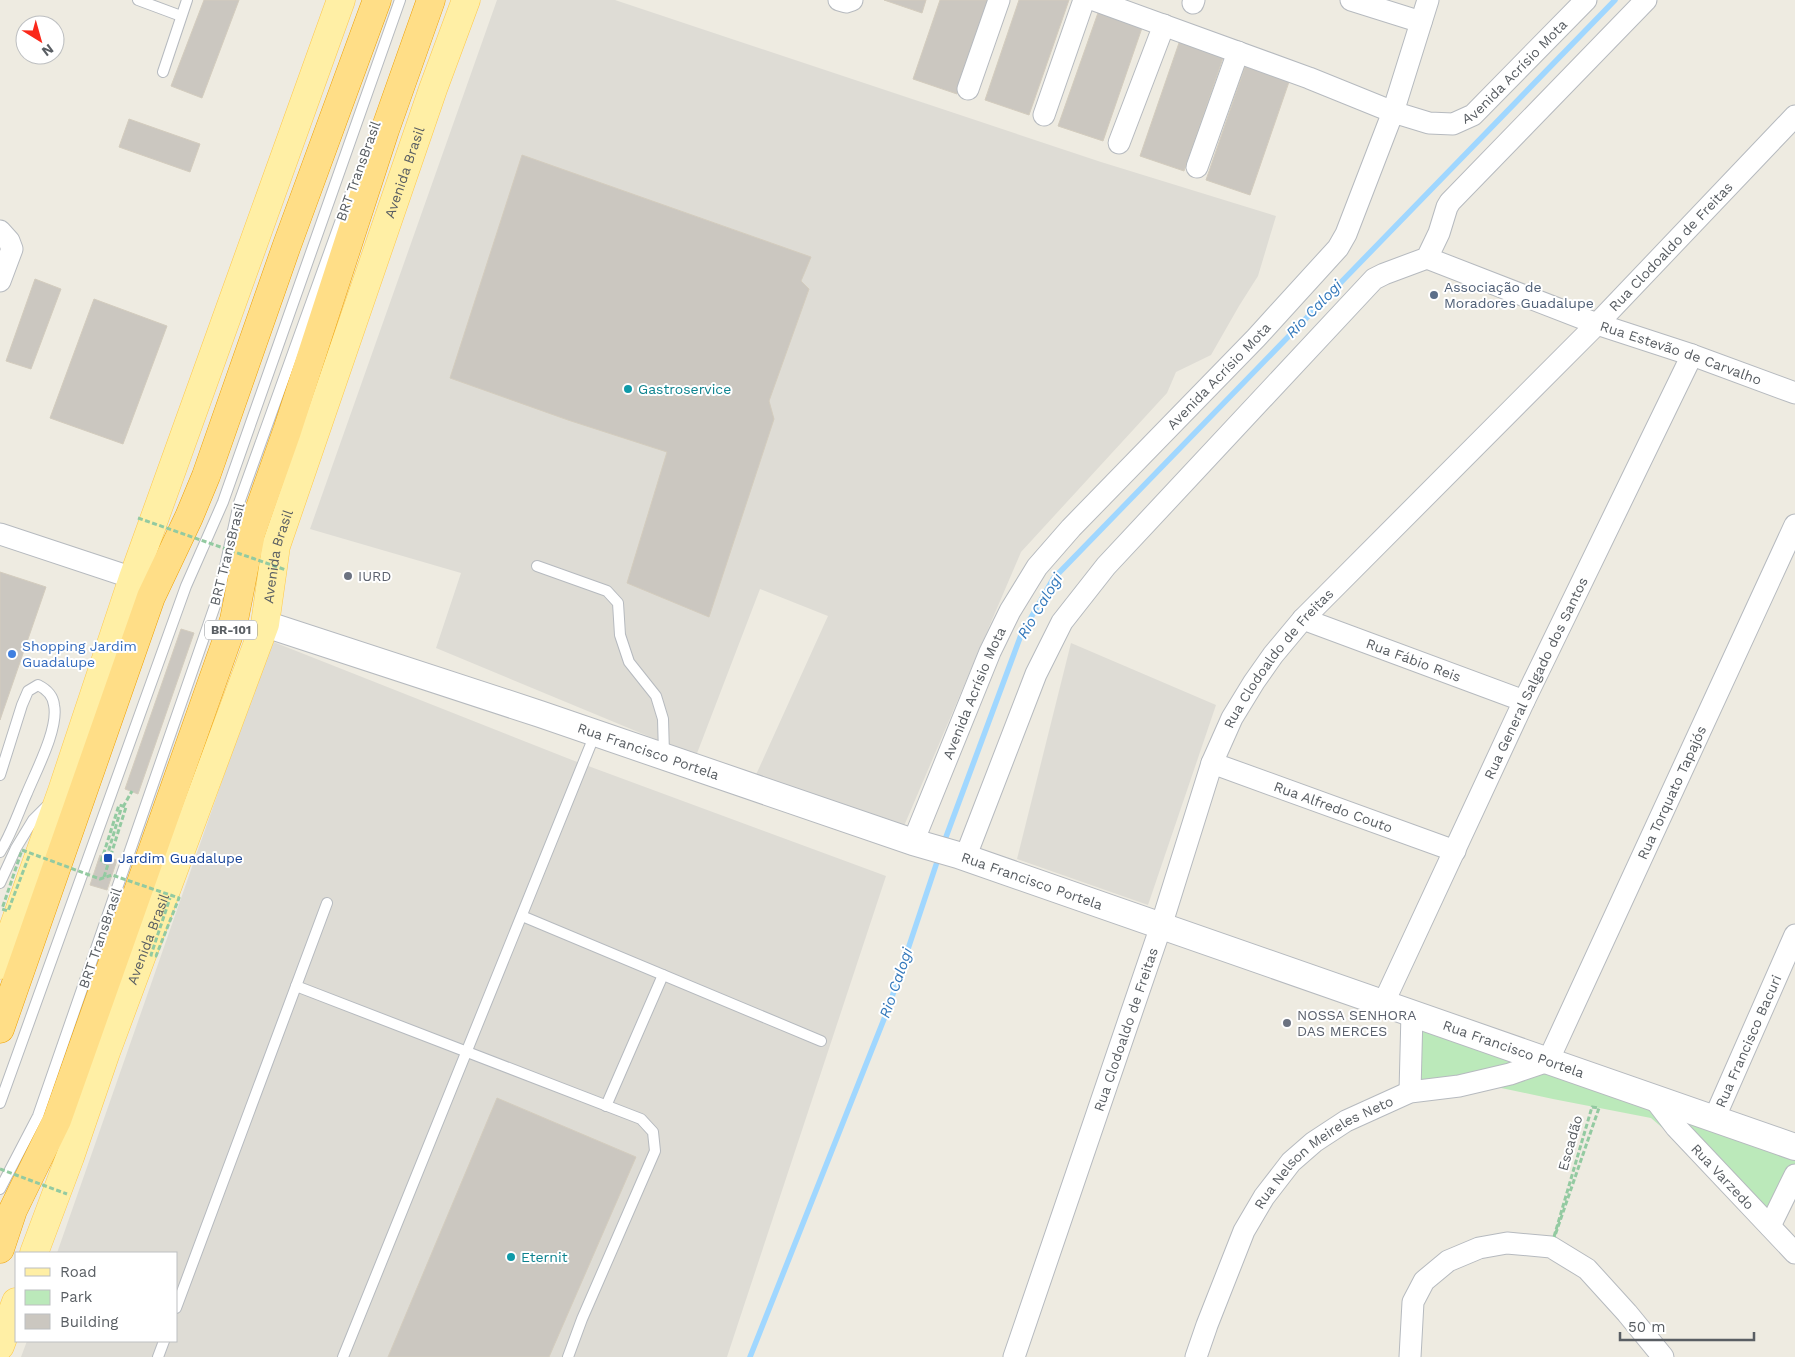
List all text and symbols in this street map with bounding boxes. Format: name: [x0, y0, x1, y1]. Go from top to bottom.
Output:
north arrow: [15, 15, 65, 65]
street label: Avenida Acrísio Mota: [1459, 16, 1570, 127]
text: N: [39, 41, 57, 60]
street label: BRT TransBrasil: [332, 118, 384, 223]
street label: Avenida Brasil: [381, 124, 428, 220]
street label: Rua Clodoaldo de Freitas: [1606, 179, 1736, 314]
water label: Rio Calogi: [1282, 276, 1347, 342]
place label: Associação de Moradores Guadalupe: [1444, 279, 1594, 311]
marker: Associação de Moradores Guadalupe: [1428, 289, 1440, 301]
street label: Rua Estevão de Carvalho: [1598, 318, 1764, 388]
street label: Avenida Acrísio Mota: [1164, 319, 1274, 432]
place label: Gastroservice: [638, 381, 731, 397]
marker: Gastroservice: [622, 383, 634, 395]
street label: BRT TransBrasil: [206, 500, 248, 607]
street label: Avenida Brasil: [260, 507, 296, 604]
place label: IURD: [358, 568, 391, 584]
water label: Rio Calogi: [1013, 569, 1067, 642]
marker: IURD: [342, 570, 354, 582]
street label: Rua General Salgado dos Santos: [1481, 574, 1591, 782]
street label: Rua Clodoaldo de Freitas: [1220, 585, 1337, 731]
road number: BR-101: [205, 620, 257, 640]
street label: Avenida Acrísio Mota: [939, 624, 1009, 762]
street label: Rua Fábio Reis: [1364, 635, 1463, 685]
place label: Shopping Jardim Guadalupe: [22, 638, 137, 670]
marker: Shopping Jardim Guadalupe: [6, 648, 18, 660]
street label: Rua Francisco Portela: [576, 720, 721, 783]
street label: Rua Torquato Tapajós: [1634, 723, 1709, 862]
street label: Rua Alfredo Couto: [1272, 778, 1395, 836]
street label: Rua Francisco Portela: [959, 849, 1105, 913]
place label: Jardim Guadalupe: [118, 850, 243, 866]
marker: Jardim Guadalupe: [102, 852, 114, 864]
street label: BRT TransBrasil: [75, 885, 125, 990]
street label: Avenida Brasil: [124, 891, 172, 987]
water label: Rio Calogi: [876, 945, 917, 1020]
street label: Rua Clodoaldo de Freitas: [1090, 946, 1161, 1114]
street label: Rua Francisco Bacuri: [1712, 972, 1784, 1110]
place label: NOSSA SENHORA DAS MERCES: [1297, 1007, 1417, 1039]
marker: NOSSA SENHORA DAS MERCES: [1281, 1017, 1293, 1029]
street label: Rua Francisco Portela: [1441, 1017, 1586, 1081]
street label: Rua Nelson Meireles Neto: [1251, 1093, 1396, 1212]
street label: Escadão: [1554, 1113, 1586, 1173]
street label: Rua Varzedo: [1688, 1140, 1758, 1213]
place label: Eternit: [521, 1249, 568, 1265]
marker: Eternit: [505, 1251, 517, 1263]
legend: [15, 1252, 178, 1342]
text: Road: [60, 1263, 97, 1281]
text: Park: [60, 1288, 93, 1306]
scale bar: [1620, 1310, 1754, 1342]
text: Building: [60, 1313, 118, 1331]
text: 50 m: [1628, 1318, 1665, 1336]

